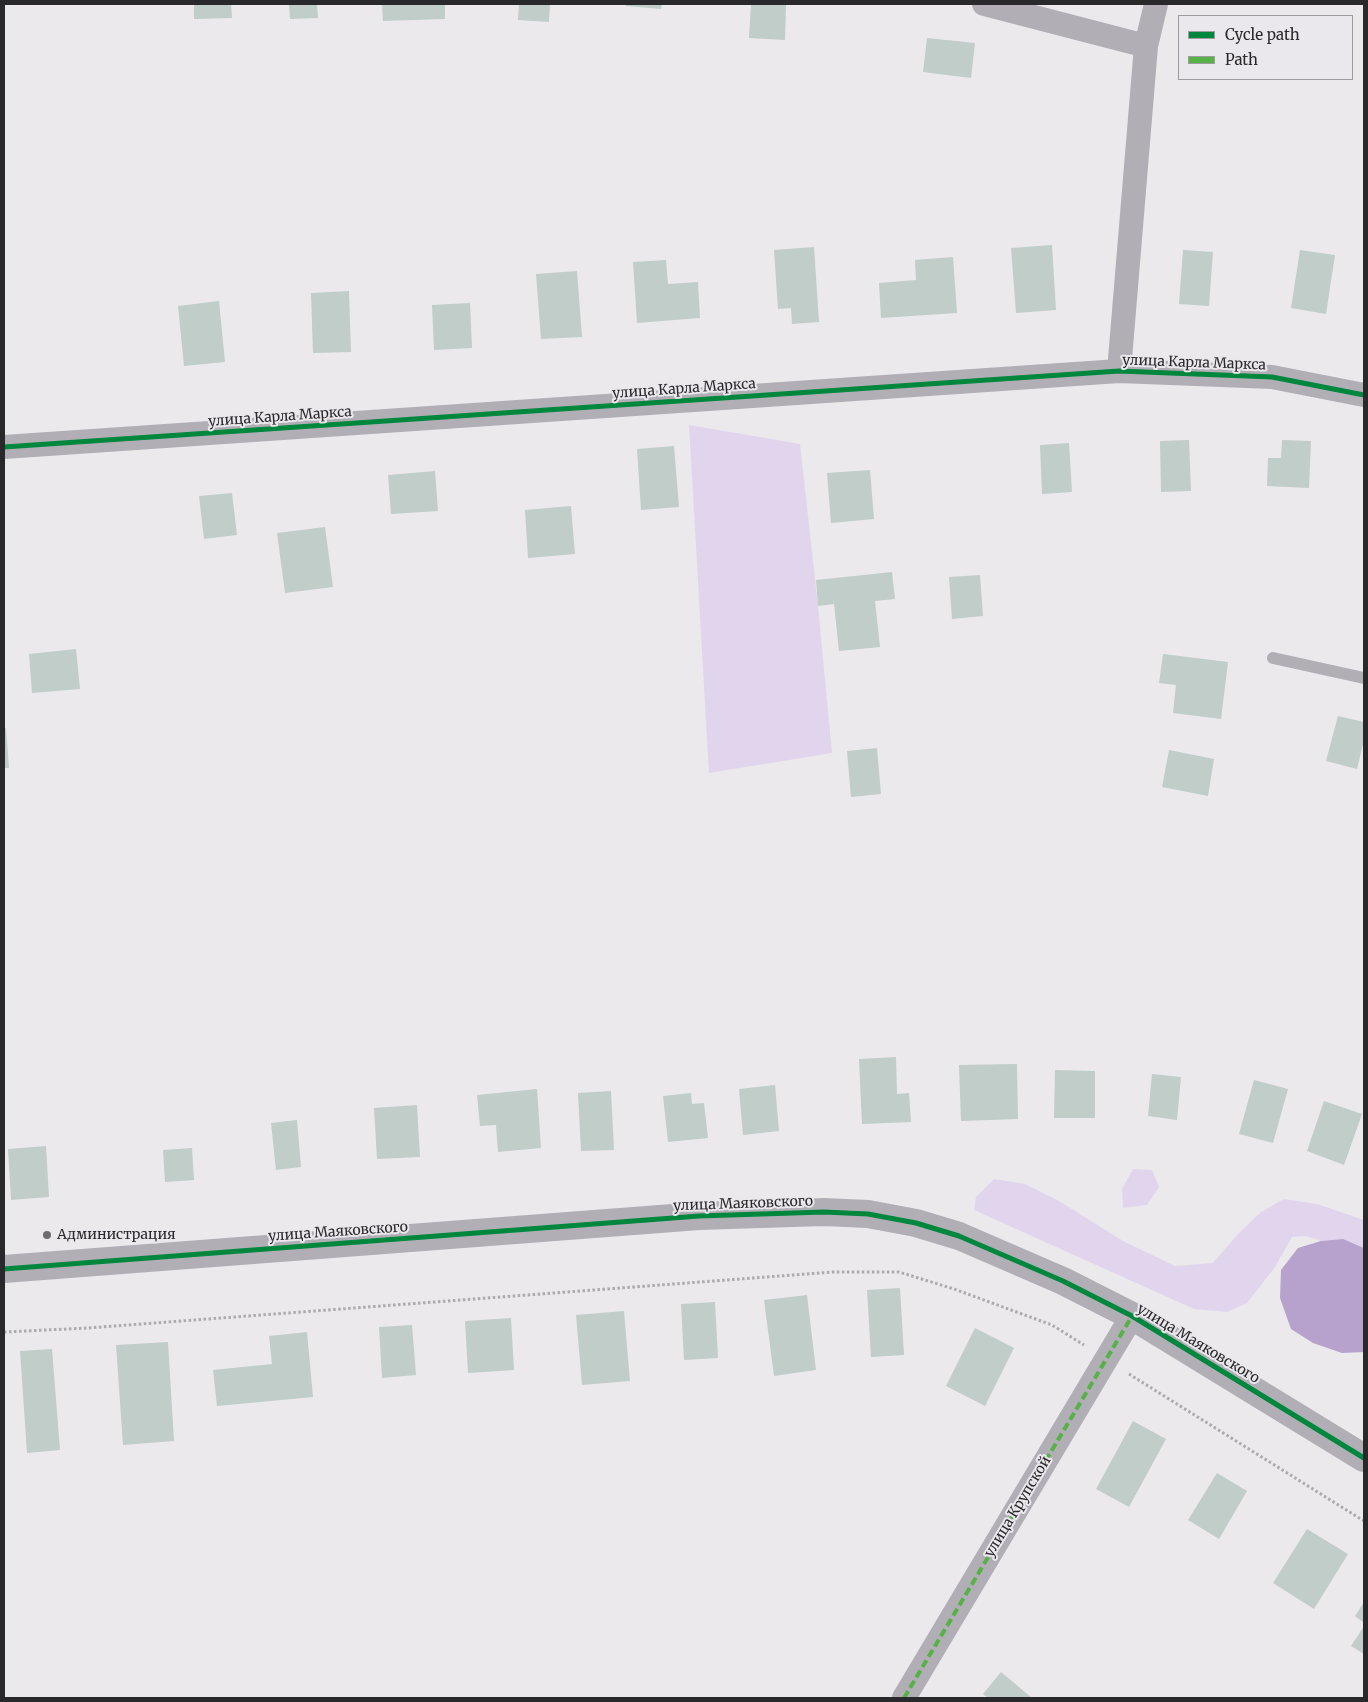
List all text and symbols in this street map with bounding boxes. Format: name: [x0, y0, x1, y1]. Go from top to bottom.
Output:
legend: [1178, 15, 1353, 80]
text: Cycle path: [1225, 25, 1300, 44]
text: Path: [1225, 50, 1258, 69]
street label: улица Карла Маркса: [1122, 352, 1266, 374]
street label: улица Карла Маркса: [612, 376, 756, 402]
street label: улица Карла Маркса: [208, 404, 352, 430]
street label: улица Маяковского: [673, 1193, 813, 1215]
street label: улица Маяковского: [268, 1219, 408, 1245]
place label: Администрация: [57, 1227, 176, 1243]
marker: Администрация: [41, 1229, 53, 1241]
street label: улица Маяковского: [1134, 1301, 1262, 1387]
street label: улица Крупской: [981, 1453, 1055, 1561]

